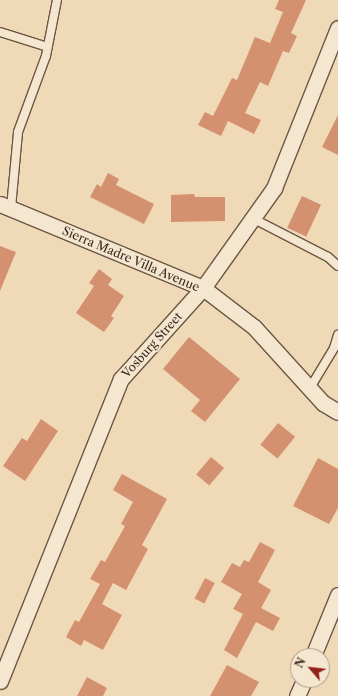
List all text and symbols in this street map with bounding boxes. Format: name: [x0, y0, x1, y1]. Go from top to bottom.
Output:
street label: Sierra Madre Villa Avenue: [60, 223, 202, 295]
street label: Vosburg Street: [119, 309, 185, 381]
north arrow: [290, 648, 330, 688]
text: N: [292, 655, 309, 670]

